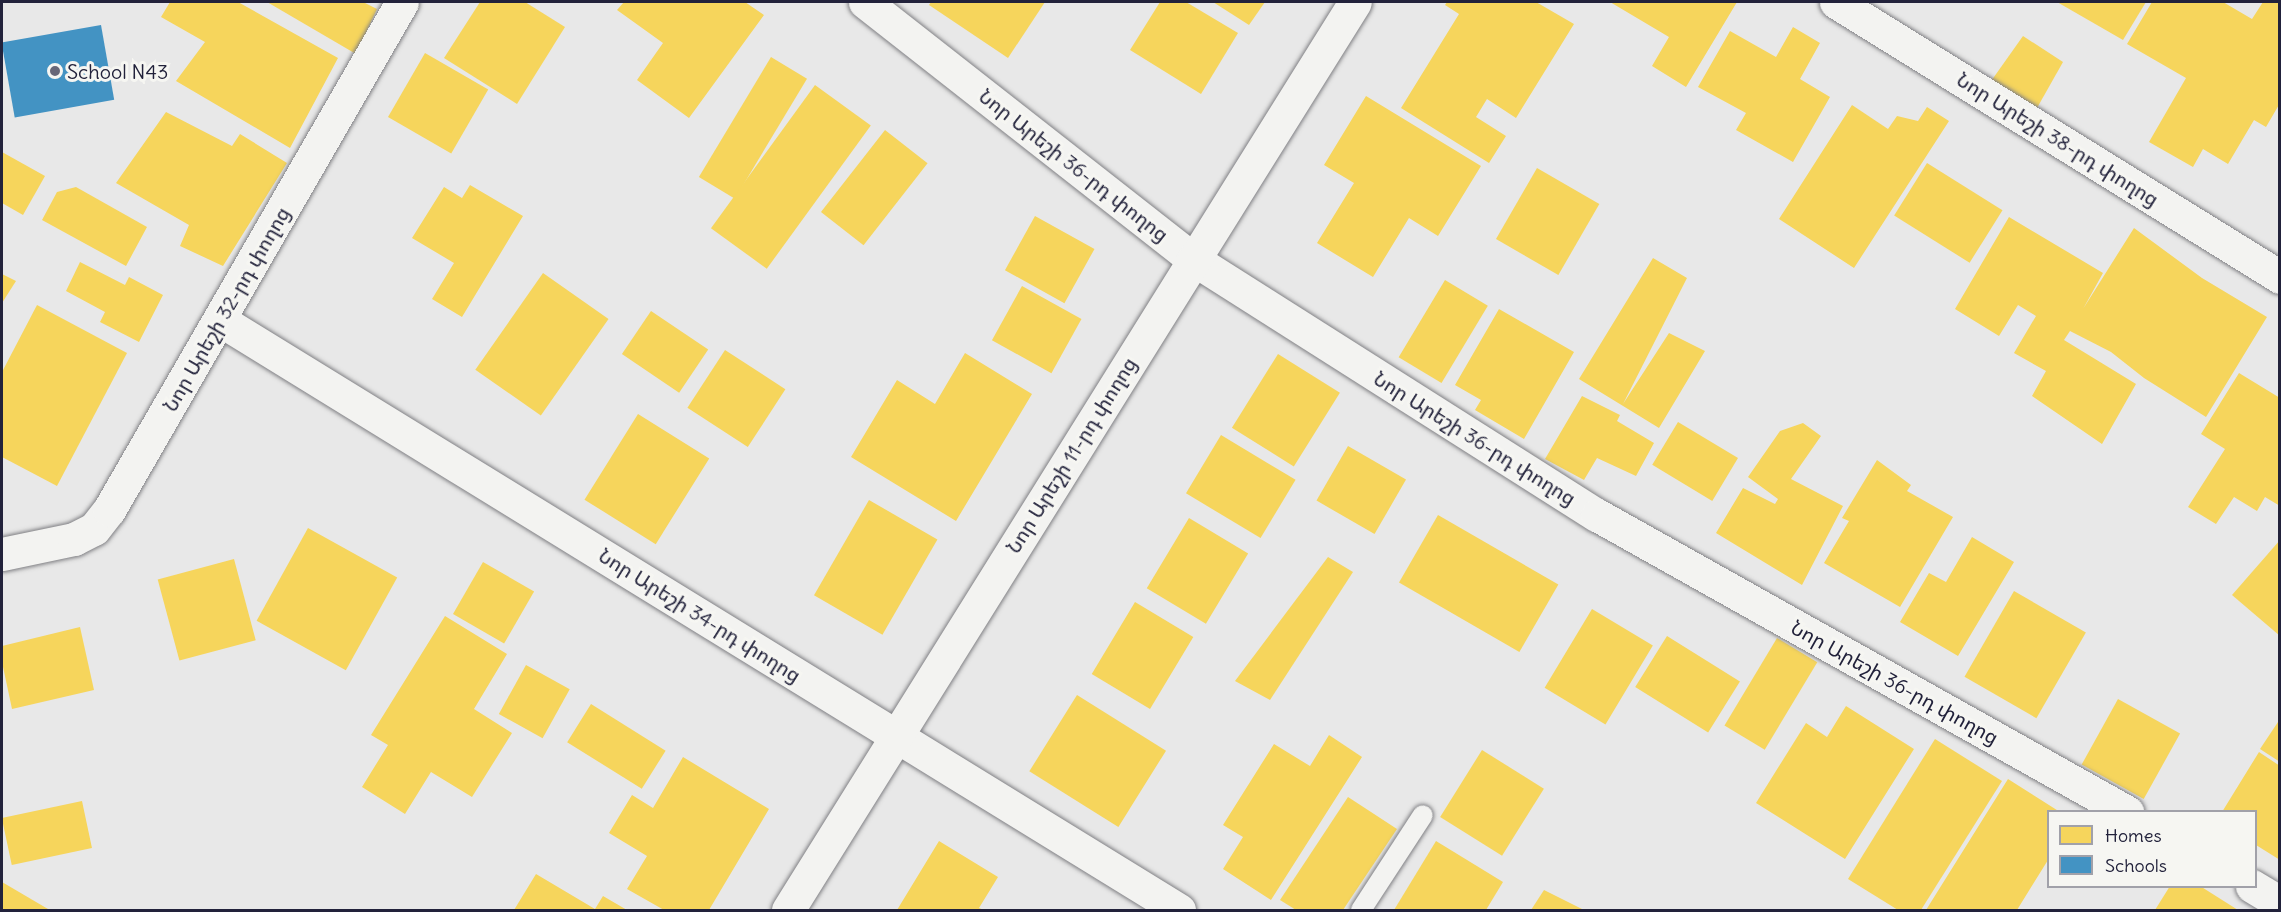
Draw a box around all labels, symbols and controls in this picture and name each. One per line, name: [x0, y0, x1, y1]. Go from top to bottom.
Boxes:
place label: School N43: [67, 59, 168, 83]
marker: School N43: [48, 64, 62, 78]
street label: Նոր Արեշի 38-րդ փողոց: [1953, 67, 2163, 211]
street label: Նոր Արեշի 36-րդ փողոց: [975, 84, 1173, 246]
street label: Նոր Արեշի 32-րդ փողոց: [158, 202, 294, 416]
street label: Նոր Արեշի 11-րդ փողոց: [1001, 353, 1141, 557]
street label: Նոր Արեշի 36-րդ փողոց: [1370, 366, 1580, 510]
street label: Նոր Արեշի 34-րդ փողոց: [595, 543, 805, 687]
street label: Նոր Արեշի 36-րդ փողոց: [1787, 615, 2003, 749]
legend: [2047, 810, 2257, 888]
text: Homes: [2105, 824, 2162, 847]
text: Schools: [2105, 854, 2167, 877]

